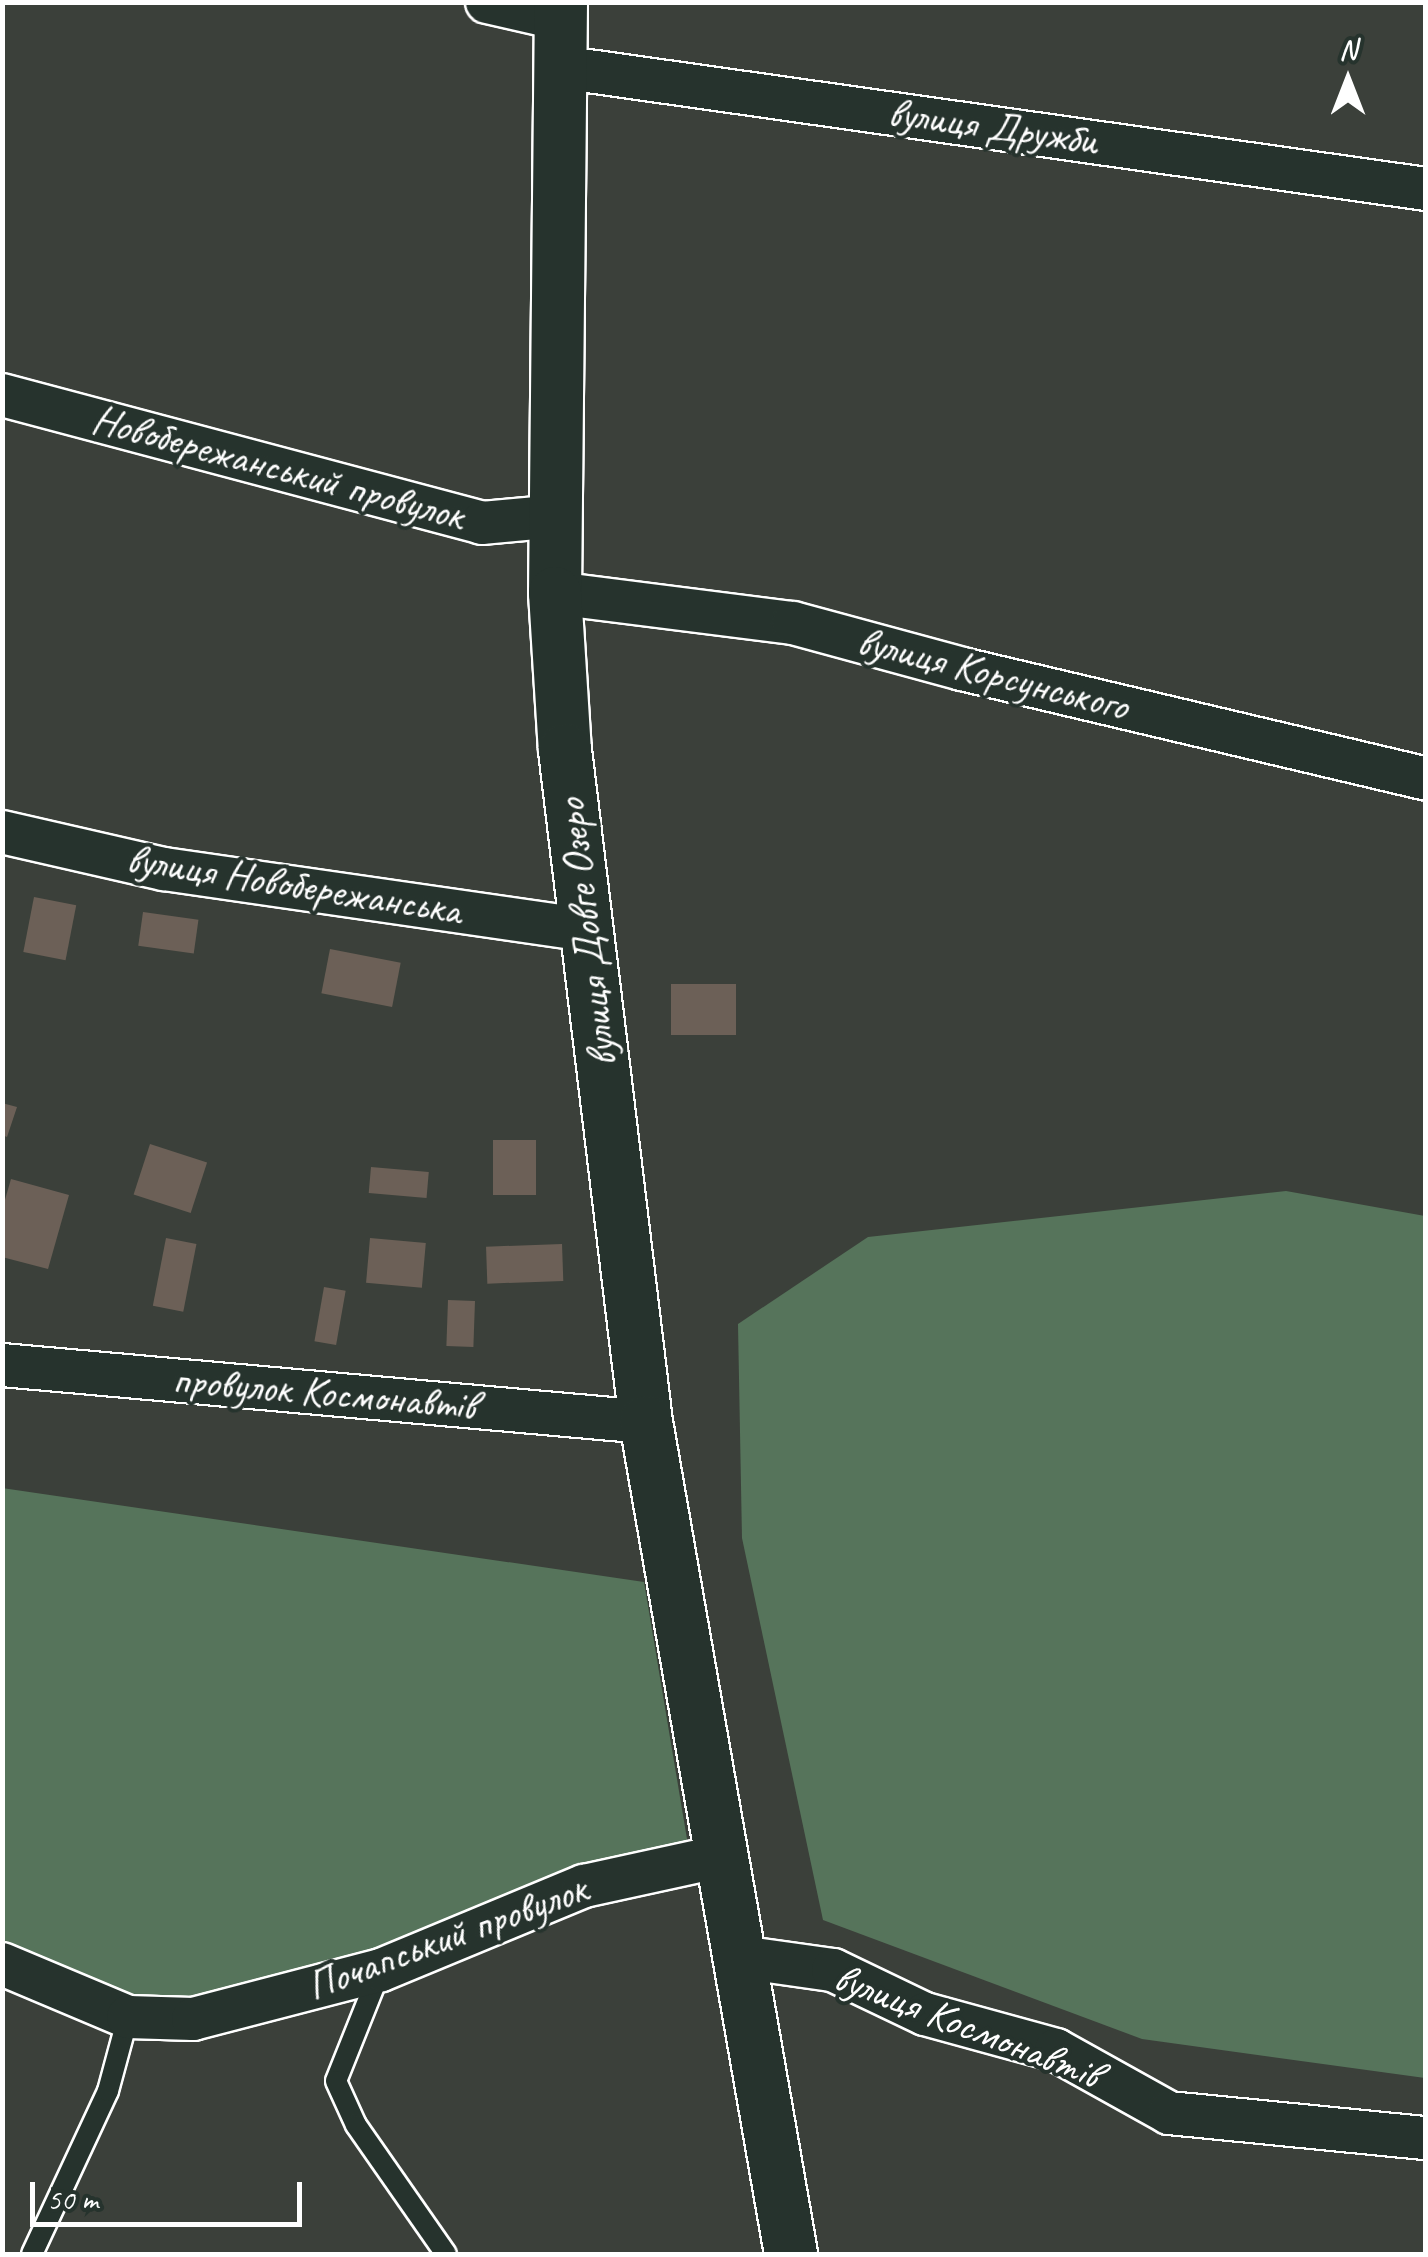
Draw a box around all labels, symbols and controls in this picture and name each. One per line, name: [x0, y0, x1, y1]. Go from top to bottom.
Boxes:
north arrow: [1298, 30, 1398, 130]
text: N: [1339, 32, 1357, 67]
street label: вулиця Дружби: [885, 87, 1101, 167]
street label: Новобережанський провулок: [87, 394, 469, 542]
street label: вулиця Корсунського: [852, 616, 1134, 732]
street label: вулиця Довге Озеро: [546, 796, 628, 1070]
street label: вулиця Новобережанська: [123, 834, 465, 936]
street label: провулок Космонавтів: [167, 1354, 481, 1432]
street label: Почапський провулок: [300, 1864, 594, 2012]
street label: вулиця Космонавтів: [827, 1952, 1107, 2100]
scale bar: [35, 2162, 308, 2224]
text: 50 m: [47, 2180, 98, 2218]

